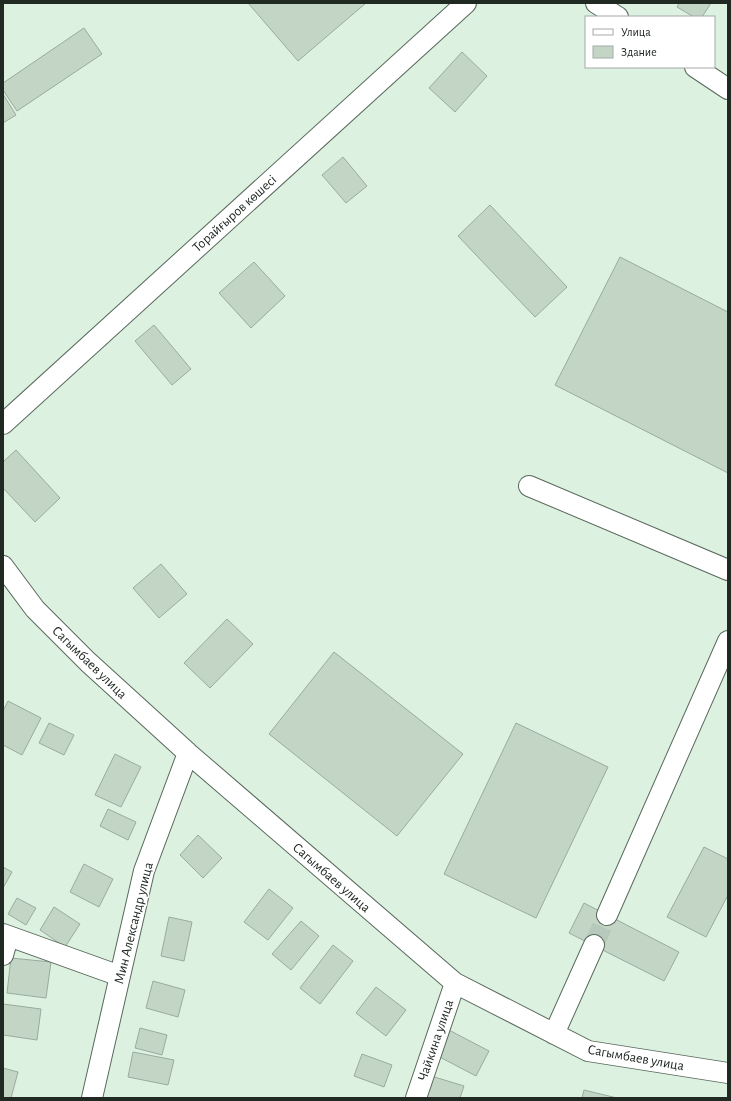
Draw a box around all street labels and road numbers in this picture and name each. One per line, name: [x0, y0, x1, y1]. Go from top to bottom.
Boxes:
street label: Торайғыров көшесі: [190, 173, 279, 255]
street label: Сагымбаев улица: [49, 624, 130, 702]
street label: Сагымбаев улица: [290, 840, 373, 916]
street label: Мин Александр улица: [112, 860, 156, 986]
street label: Чайкина улица: [416, 997, 457, 1083]
street label: Сагымбаев улица: [586, 1043, 686, 1073]

